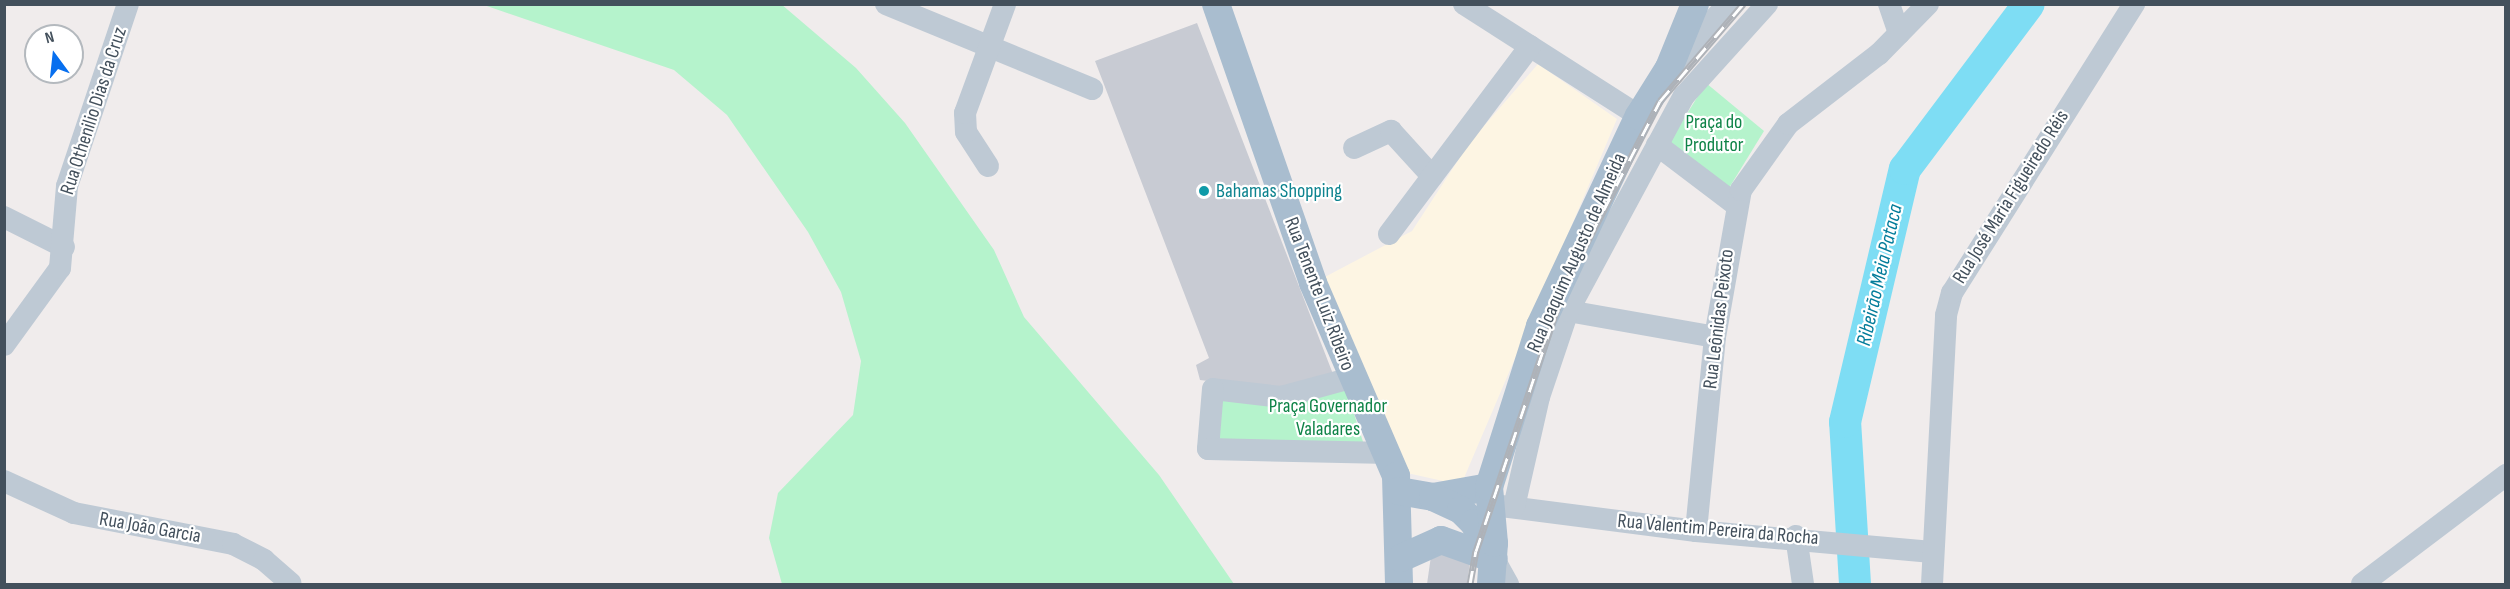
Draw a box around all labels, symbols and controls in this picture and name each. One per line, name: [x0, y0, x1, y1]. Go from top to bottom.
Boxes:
north arrow: [24, 24, 84, 84]
street label: Rua Othenilio Dias da Cruz: [56, 24, 132, 198]
text: N: [43, 28, 56, 48]
street label: Rua José Maria Figueiredo Réis: [1948, 106, 2074, 288]
park label: Praça do Produtor: [1685, 111, 1743, 158]
street label: Rua Joaquim Augusto de Almeida: [1522, 150, 1632, 356]
place label: Bahamas Shopping: [1216, 179, 1342, 203]
marker: Bahamas Shopping: [1197, 184, 1211, 198]
water label: Ribeirão Meia Pataca: [1851, 202, 1909, 348]
street label: Rua Tenente Luiz Ribeiro: [1279, 214, 1359, 374]
street label: Rua Leônidas Peixoto: [1699, 248, 1739, 390]
park label: Praça Governador Valadares: [1269, 395, 1387, 442]
street label: Rua João Garcia: [97, 507, 203, 549]
street label: Rua Valentim Pereira da Rocha: [1617, 509, 1819, 551]

